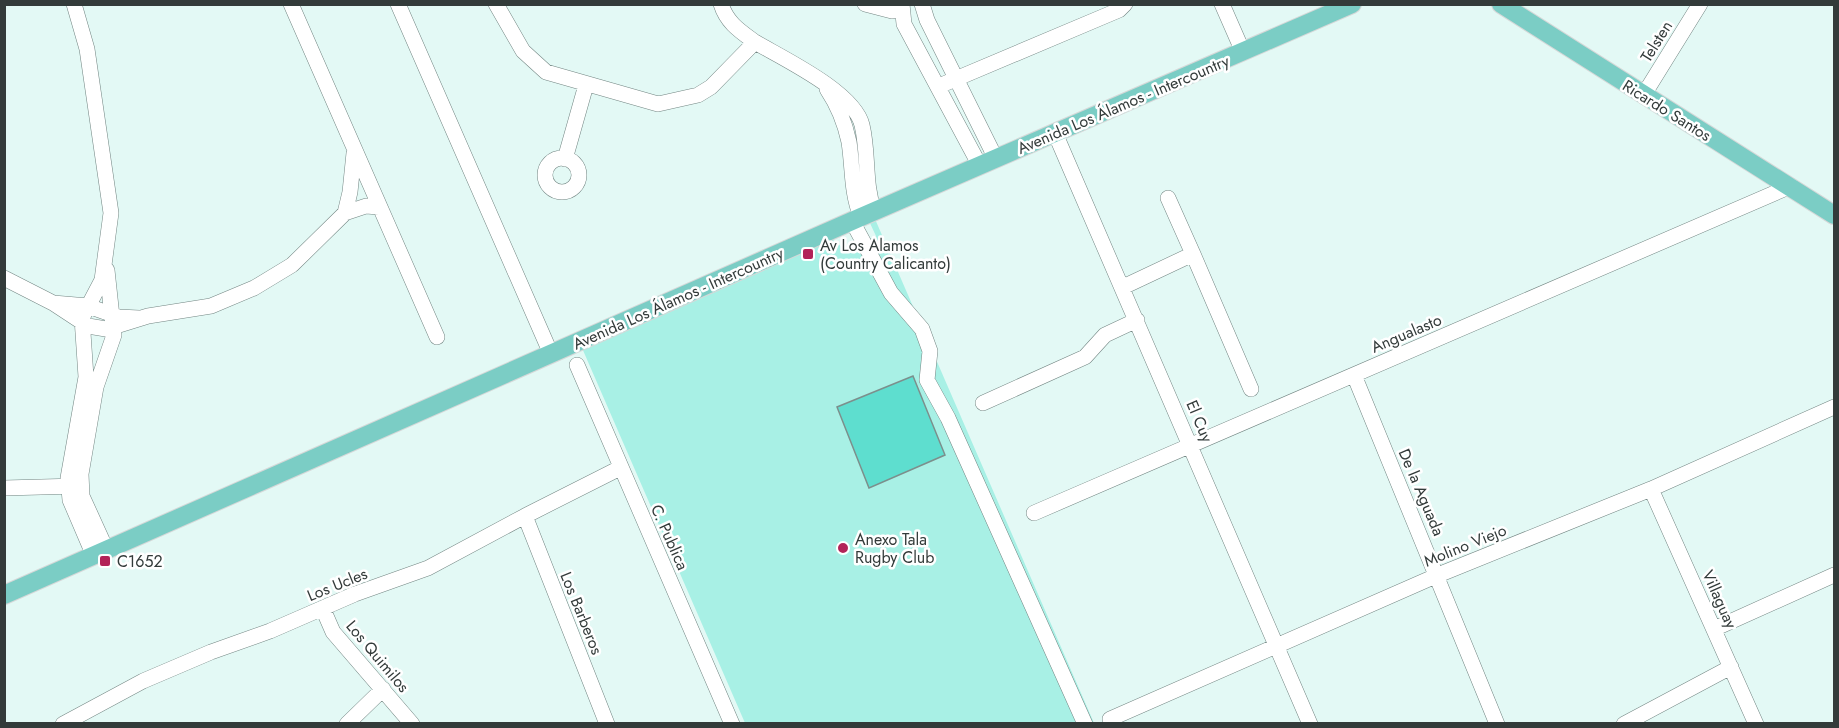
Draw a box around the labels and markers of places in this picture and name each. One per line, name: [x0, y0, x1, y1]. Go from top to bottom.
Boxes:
place label: Av Los Alamos (Country Calicanto): [820, 234, 951, 275]
marker: Av Los Alamos (Country Calicanto): [801, 247, 815, 261]
place label: Anexo Tala Rugby Club: [855, 528, 934, 569]
marker: Anexo Tala Rugby Club: [836, 541, 850, 555]
place label: C1652: [117, 550, 163, 573]
marker: C1652: [98, 554, 112, 568]

